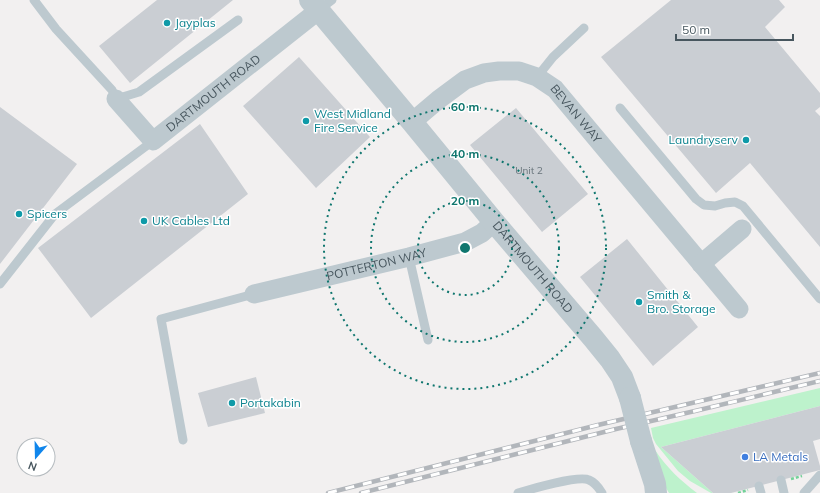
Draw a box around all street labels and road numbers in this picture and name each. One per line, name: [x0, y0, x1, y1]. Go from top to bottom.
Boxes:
street label: DARTMOUTH ROAD: [163, 51, 263, 135]
street label: BEVAN WAY: [547, 81, 605, 146]
street label: DARTMOUTH ROAD: [490, 218, 577, 316]
street label: POTTERTON WAY: [325, 244, 429, 283]

